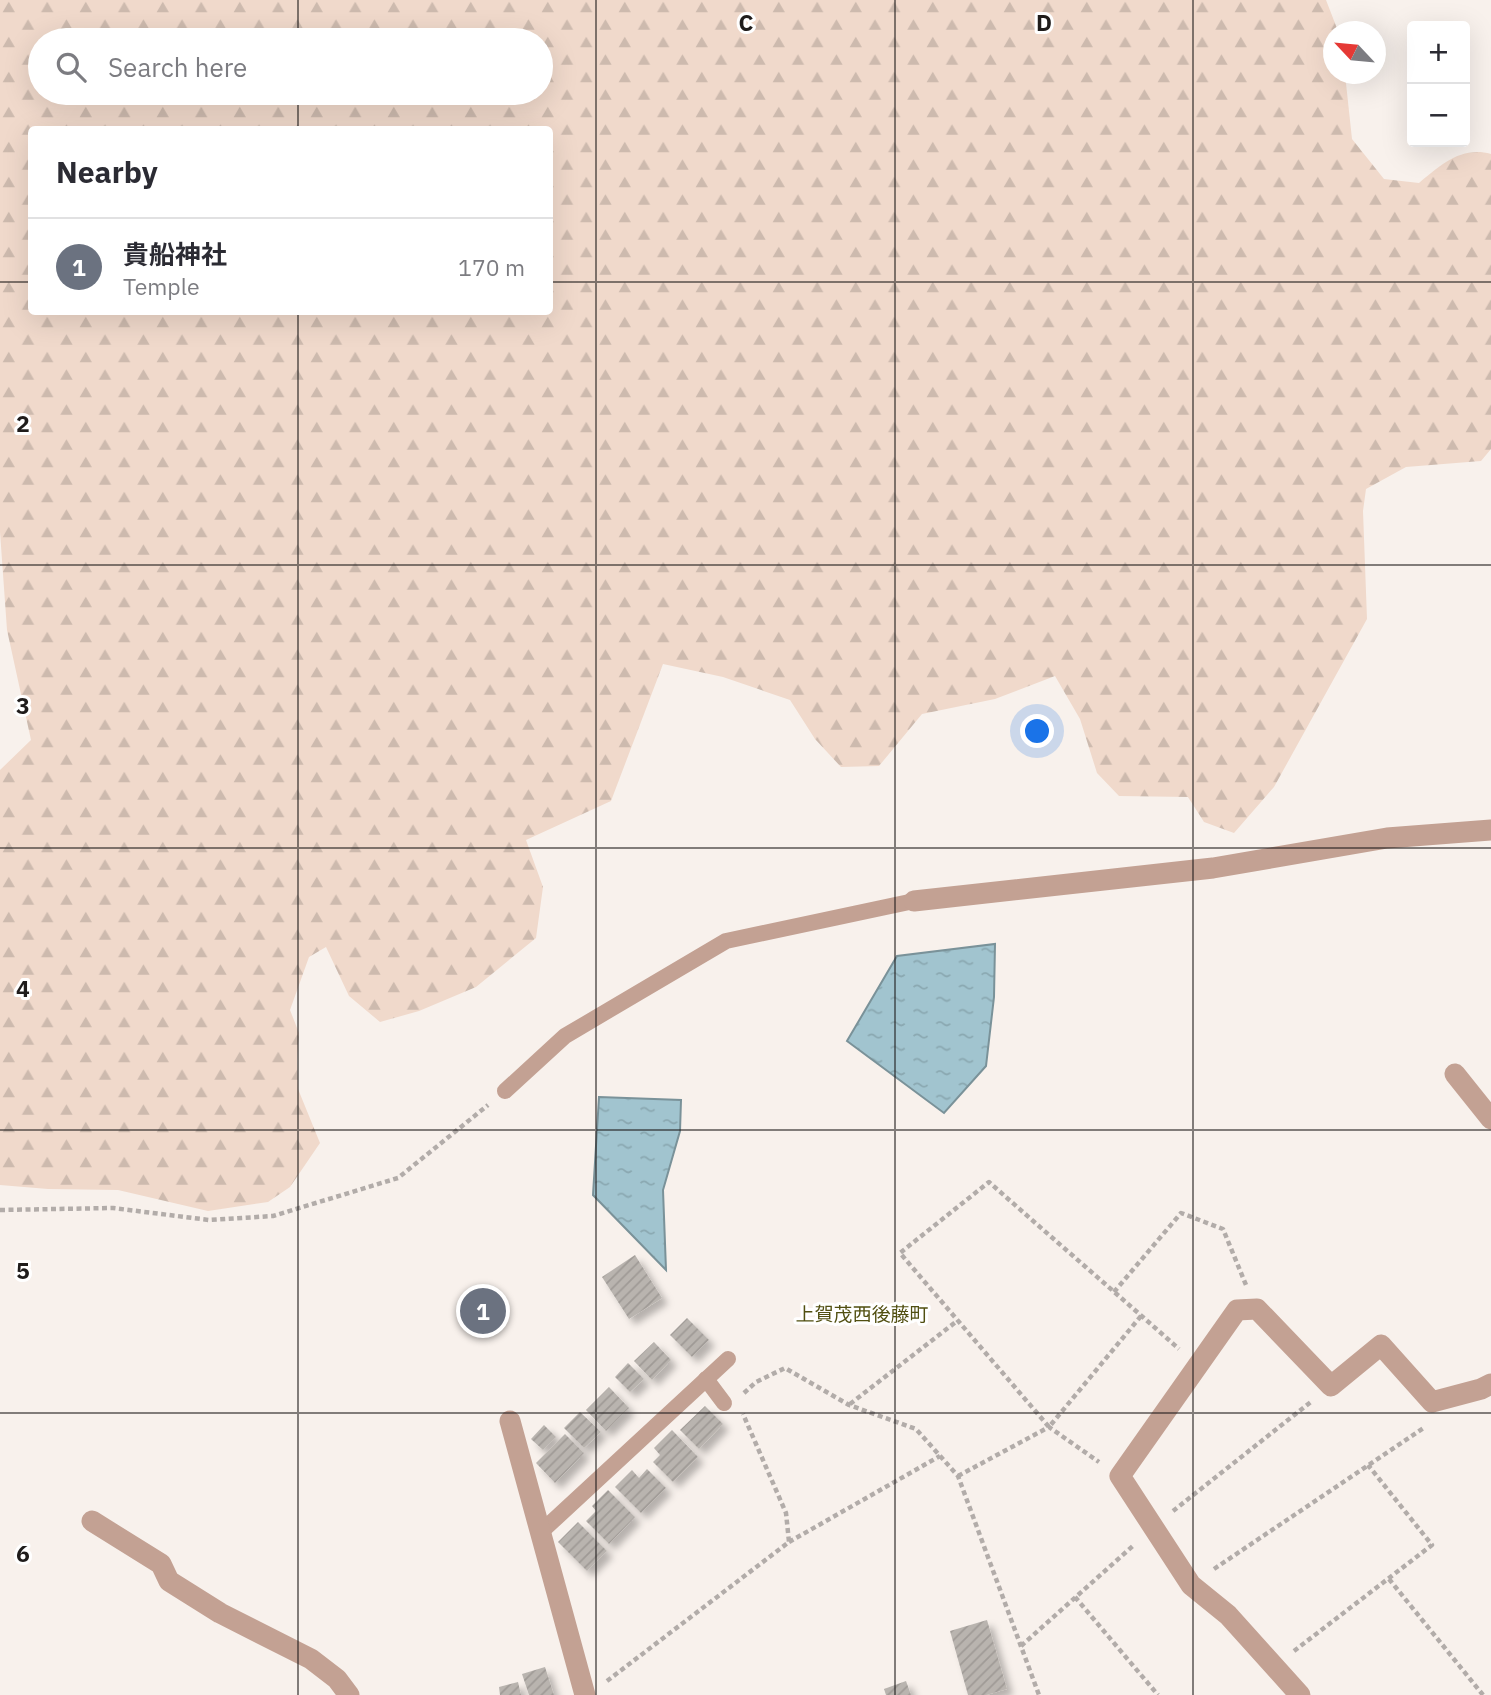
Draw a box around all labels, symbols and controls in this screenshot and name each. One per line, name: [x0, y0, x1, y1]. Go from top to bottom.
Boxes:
text: C: [739, 7, 754, 37]
text: D: [1036, 7, 1052, 37]
north arrow: [1323, 21, 1386, 84]
map controls: [1407, 21, 1470, 147]
button: +: [1407, 21, 1470, 84]
search box: [28, 28, 553, 105]
icon: search: [52, 48, 90, 86]
text: Search here: [108, 50, 247, 84]
button: −: [1407, 84, 1470, 147]
text: Nearby: [56, 152, 158, 191]
text: 貴船神社: [123, 237, 227, 271]
text: 1: [72, 252, 86, 282]
text: 170 m: [458, 252, 525, 282]
text: Temple: [123, 271, 200, 301]
text: 2: [16, 408, 30, 438]
text: 3: [16, 690, 30, 720]
your location: [1020, 714, 1054, 748]
text: 4: [16, 973, 30, 1003]
text: 5: [16, 1255, 30, 1285]
pin: 1: [460, 1285, 506, 1337]
district label: 上賀茂西後藤町: [795, 1302, 929, 1326]
text: 6: [16, 1538, 30, 1568]

